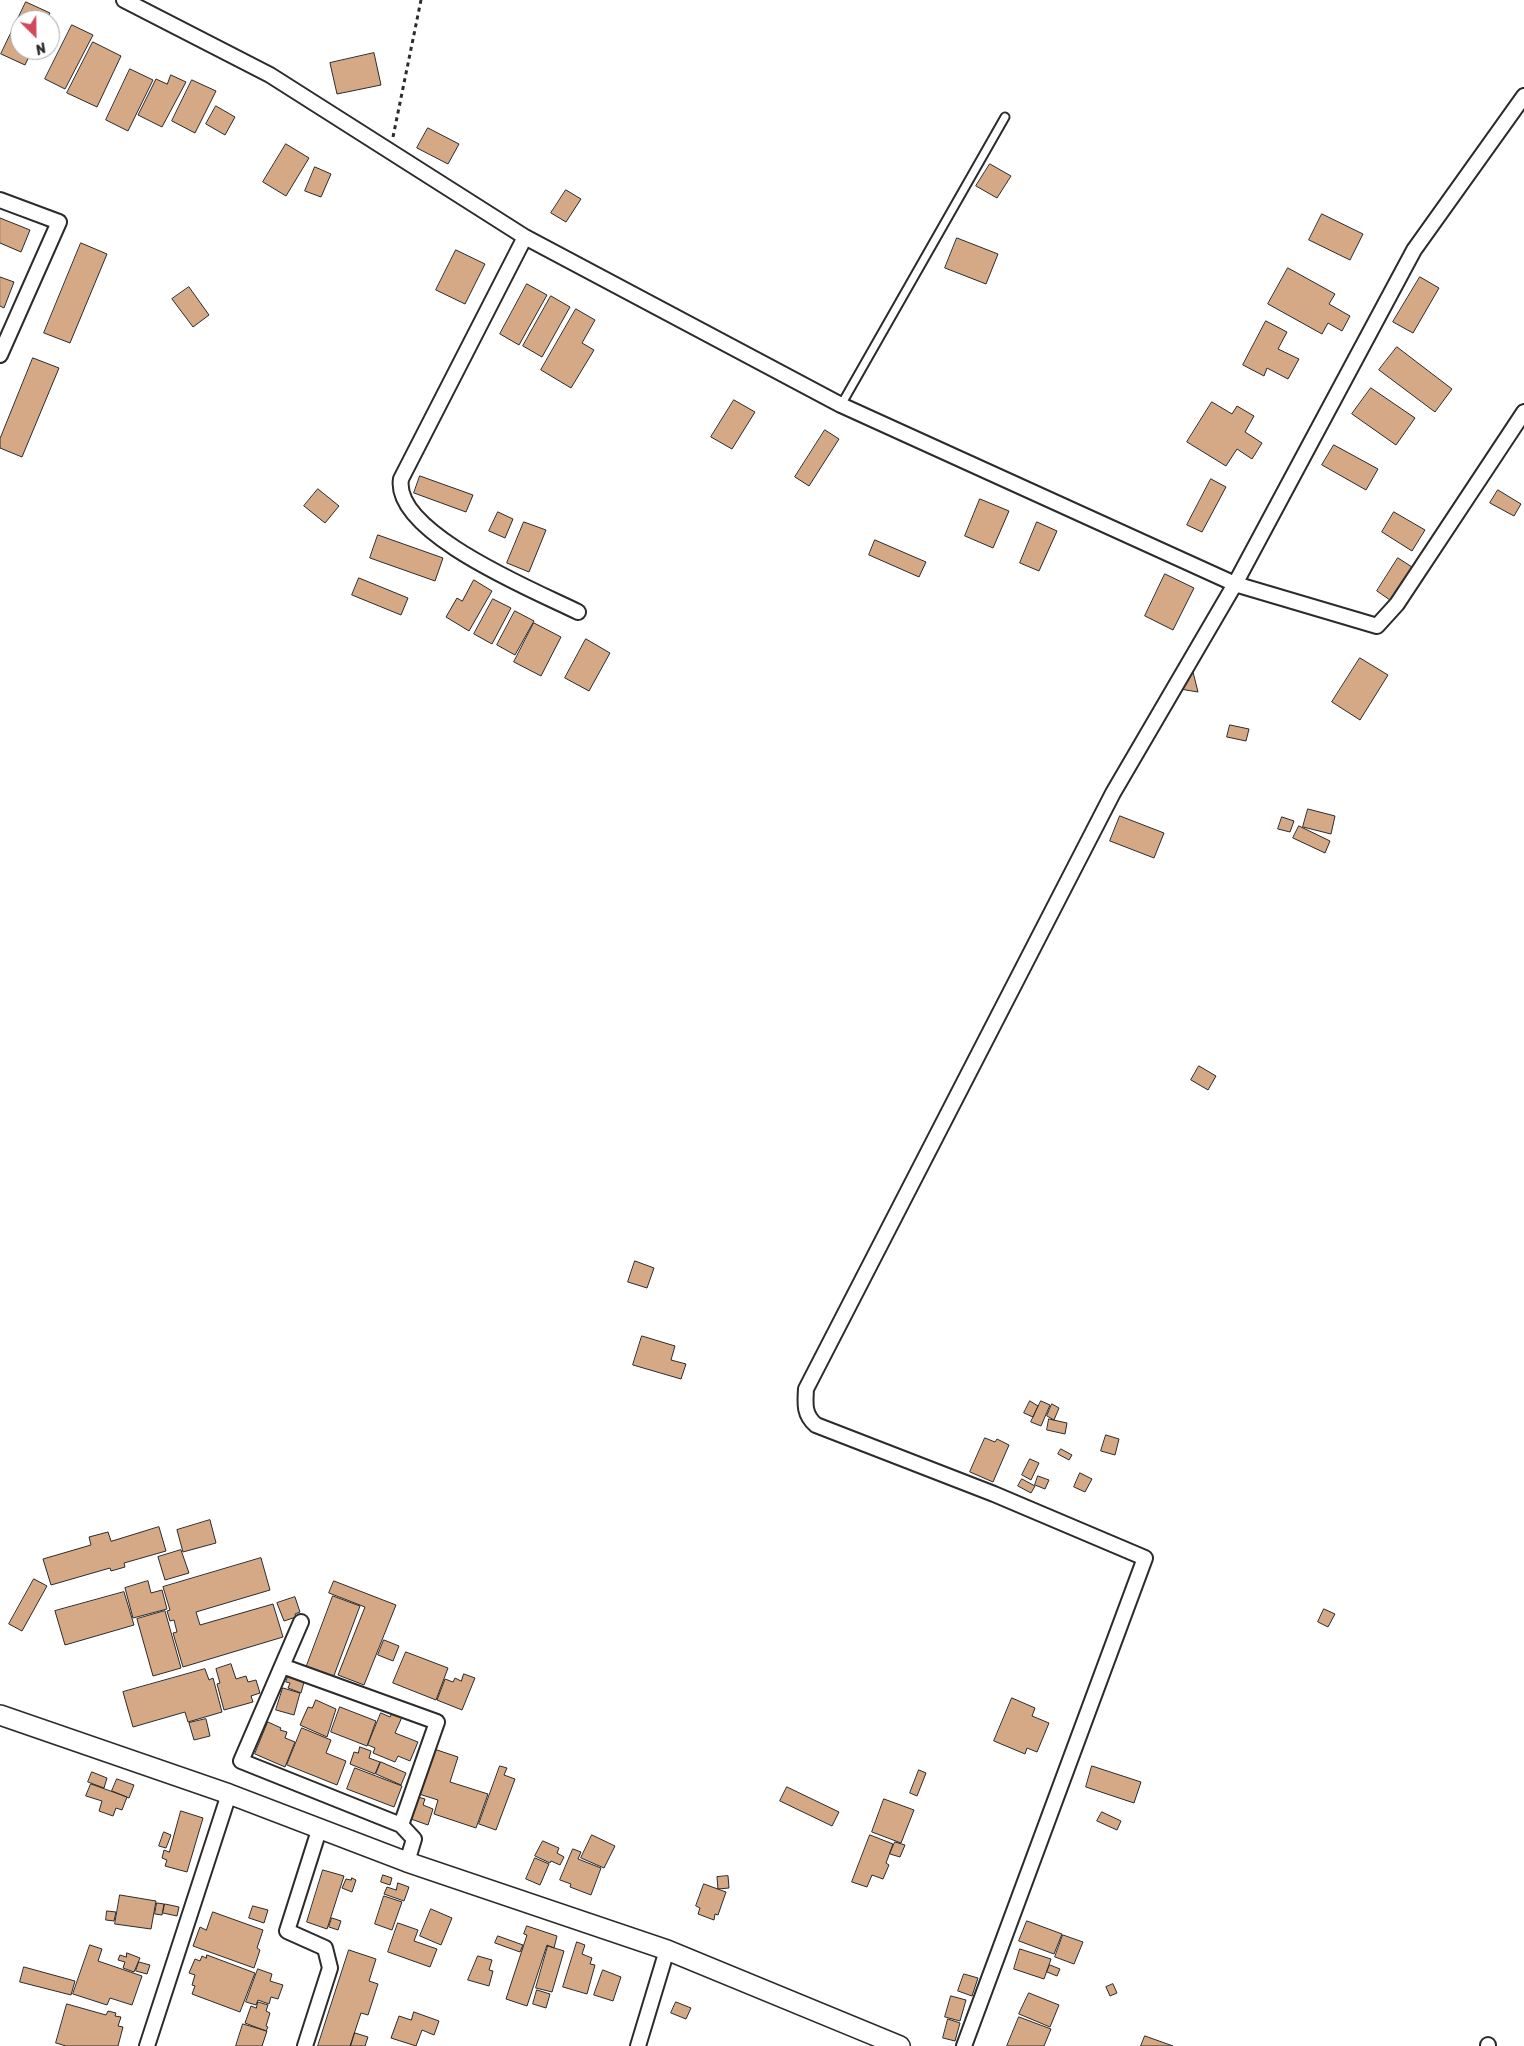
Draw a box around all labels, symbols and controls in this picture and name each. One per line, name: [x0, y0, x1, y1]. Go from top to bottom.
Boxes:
north arrow: [10, 10, 60, 60]
text: N: [31, 35, 50, 62]

